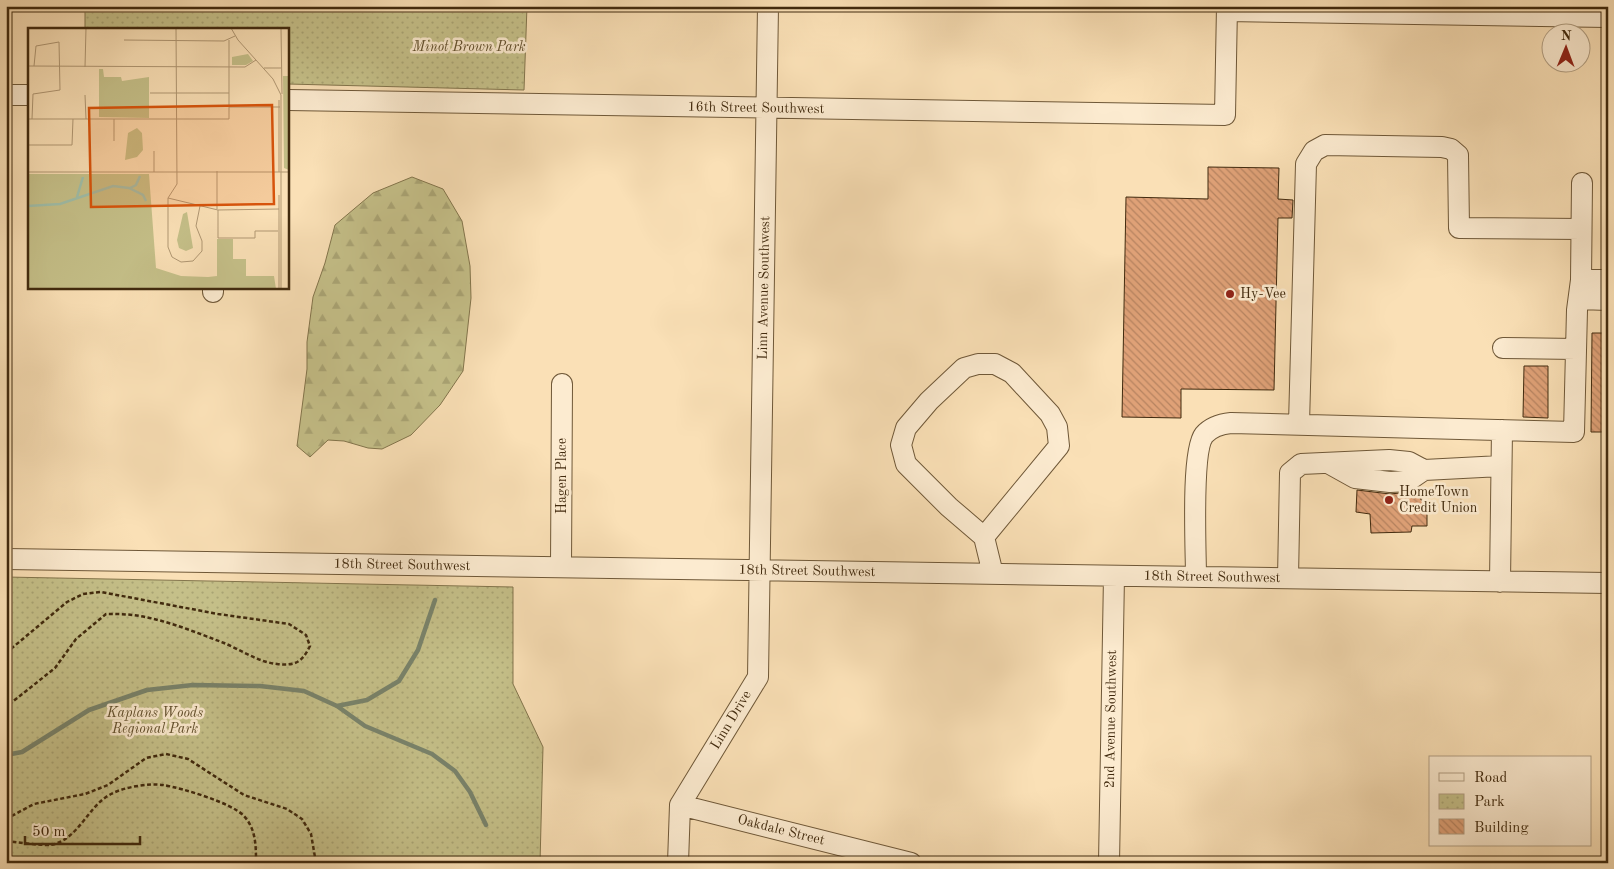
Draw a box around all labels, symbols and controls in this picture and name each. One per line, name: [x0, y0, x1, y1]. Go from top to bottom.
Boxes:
north arrow: [1542, 22, 1592, 72]
inset map: [28, 28, 289, 289]
text: N: [1561, 29, 1572, 43]
park label: Minot Brown Park: [411, 40, 526, 54]
street label: 16th Street Southwest: [687, 100, 825, 116]
street label: Linn Avenue Southwest: [756, 216, 772, 360]
place label: Hy-Vee: [1240, 287, 1286, 301]
marker: Hy-Vee: [1224, 288, 1236, 300]
street label: Hagen Place: [555, 438, 569, 514]
place label: HomeTown Credit Union: [1399, 485, 1478, 515]
marker: HomeTown Credit Union: [1383, 494, 1395, 506]
street label: 18th Street Southwest: [333, 557, 471, 573]
street label: 18th Street Southwest: [738, 563, 876, 579]
street label: 18th Street Southwest: [1143, 569, 1281, 585]
street label: 2nd Avenue Southwest: [1103, 650, 1119, 788]
street label: Linn Drive: [708, 688, 754, 752]
park label: Kaplans Woods Regional Park: [106, 706, 203, 737]
legend: [1429, 756, 1592, 846]
text: Road: [1474, 771, 1508, 786]
text: Park: [1474, 795, 1505, 810]
street label: Oakdale Street: [736, 812, 826, 848]
scale bar: [25, 814, 140, 846]
text: Building: [1474, 821, 1529, 836]
text: 50 m: [32, 825, 66, 840]

